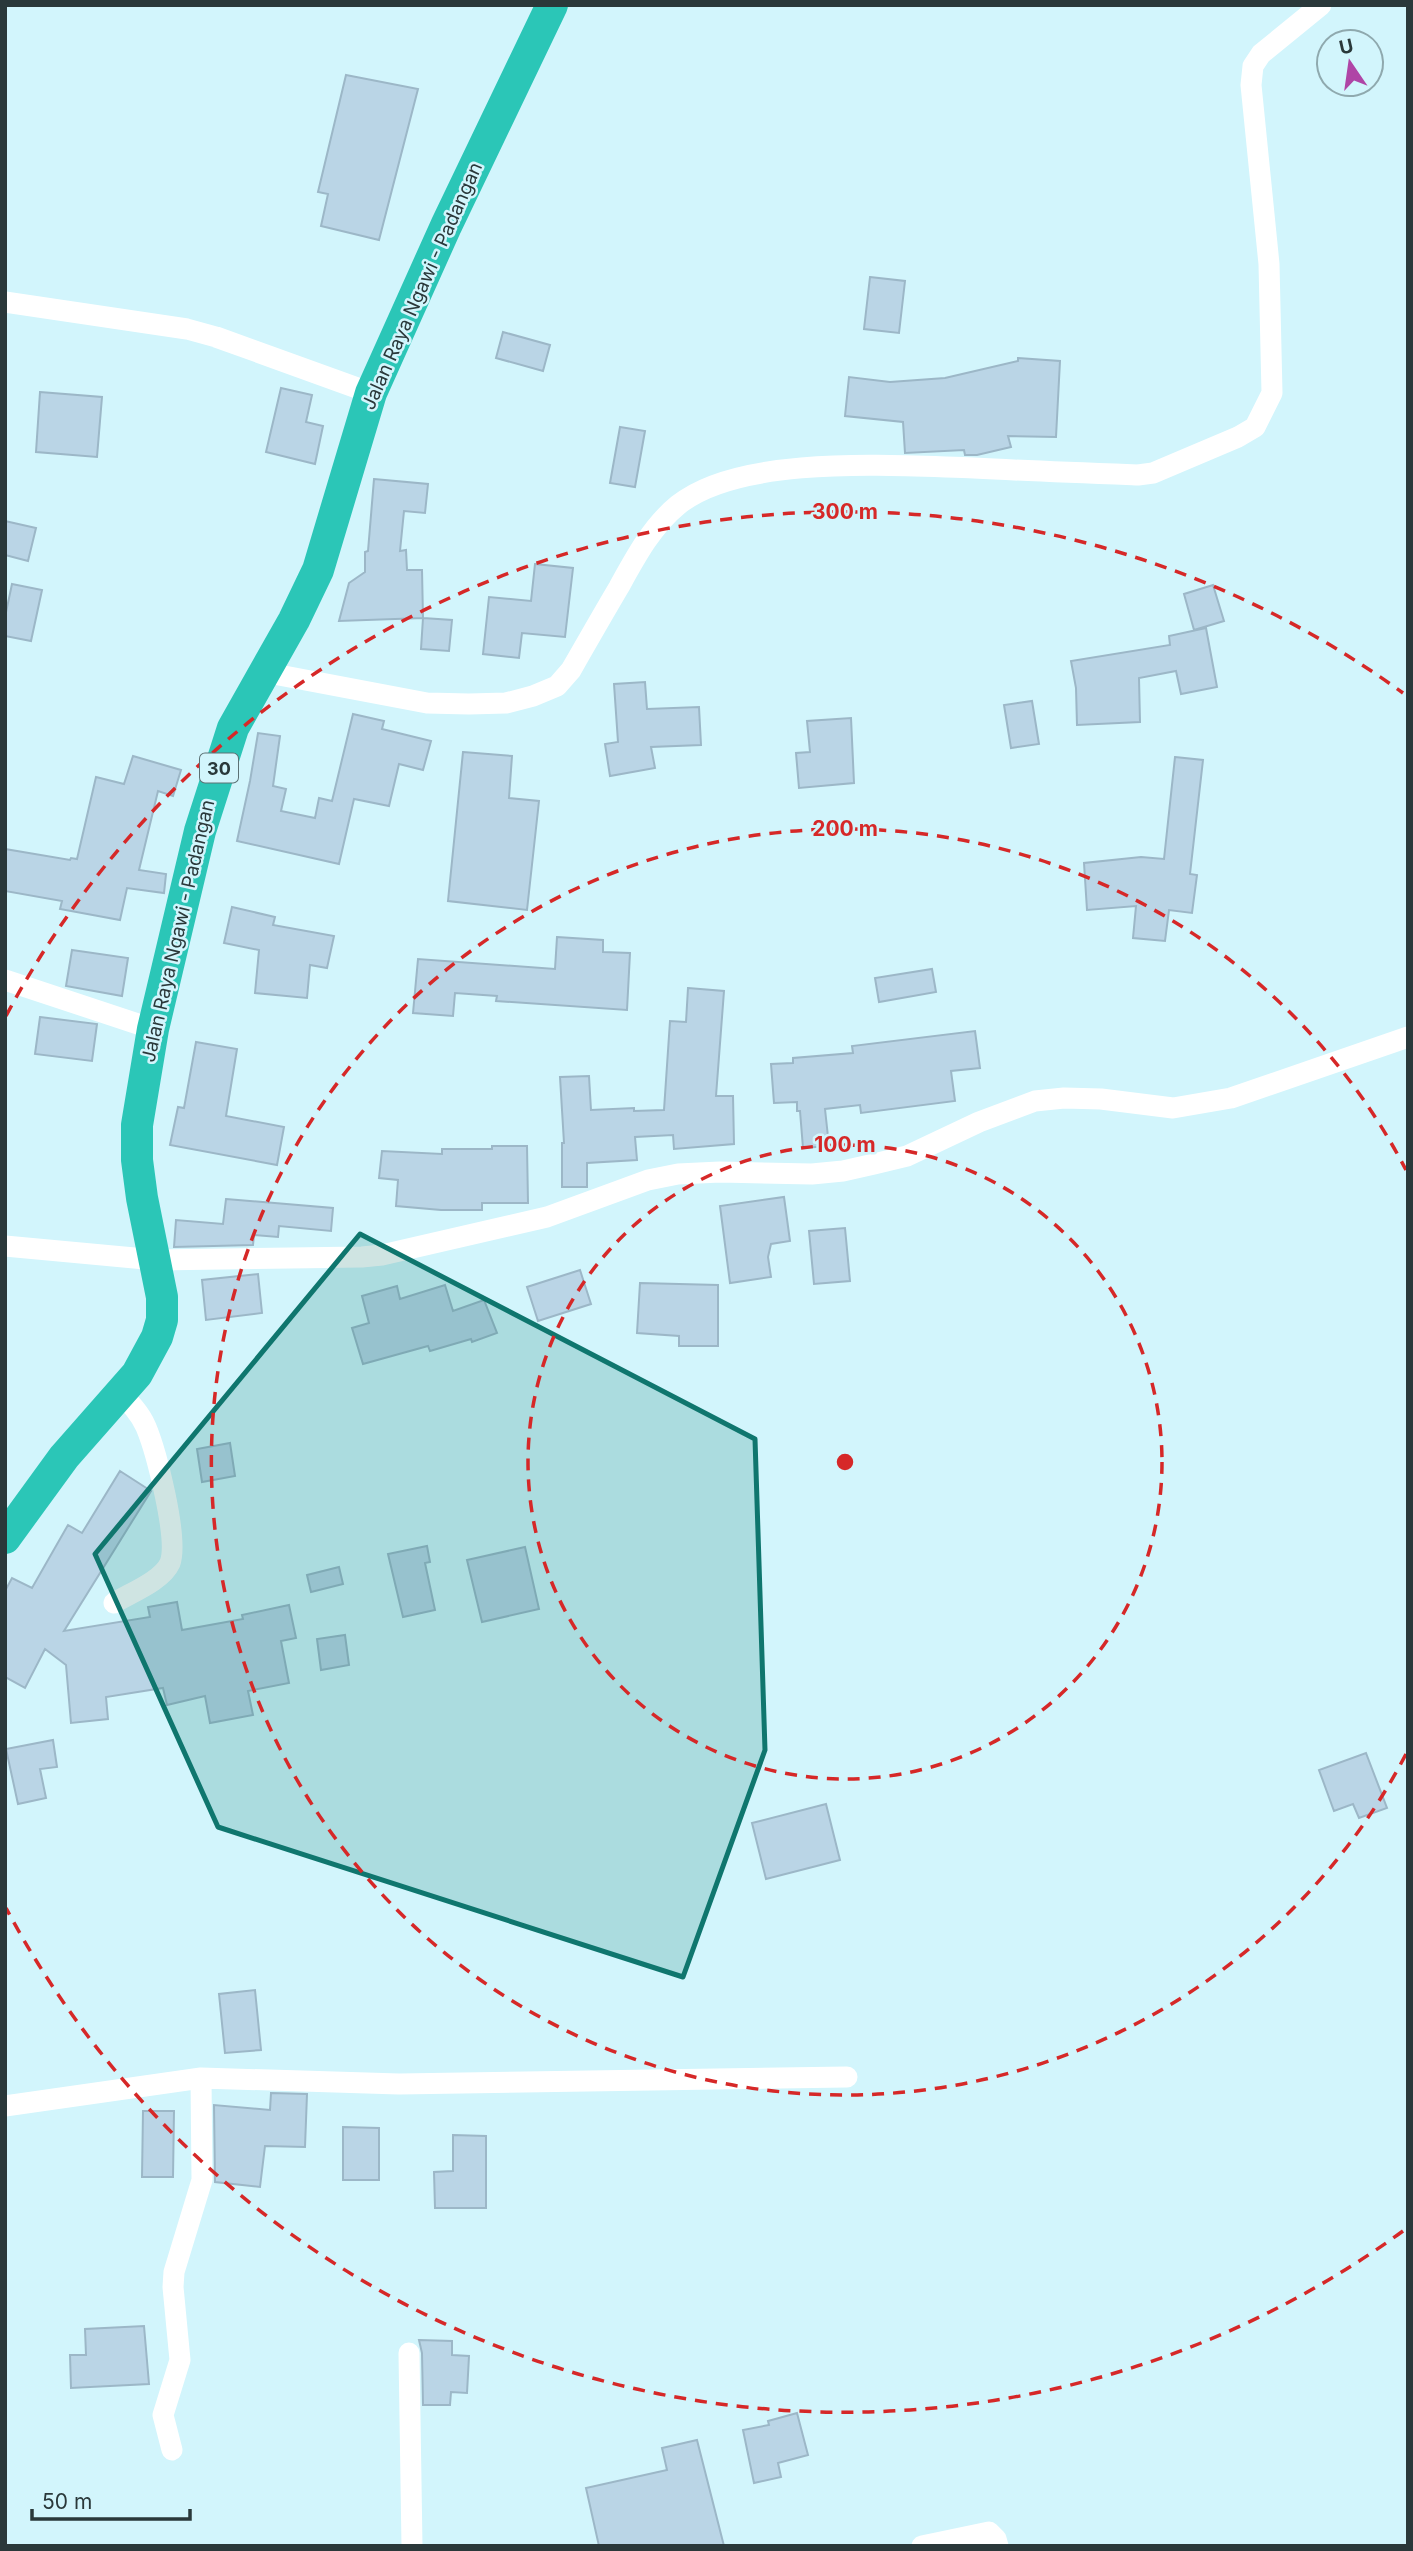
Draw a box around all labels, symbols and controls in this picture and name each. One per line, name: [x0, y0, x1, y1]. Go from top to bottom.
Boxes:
north arrow: [1315, 28, 1385, 98]
text: U: [1337, 34, 1356, 60]
street label: Jalan Raya Ngawi - Padangan: [357, 159, 487, 413]
text: 300 m: [812, 499, 878, 524]
road number: 30: [200, 754, 238, 782]
street label: Jalan Raya Ngawi - Padangan: [137, 798, 219, 1064]
text: 200 m: [812, 816, 878, 841]
text: 100 m: [814, 1132, 876, 1157]
centre of rings: [833, 1450, 857, 1474]
scale bar: [32, 2478, 189, 2522]
text: 50 m: [42, 2489, 92, 2514]

